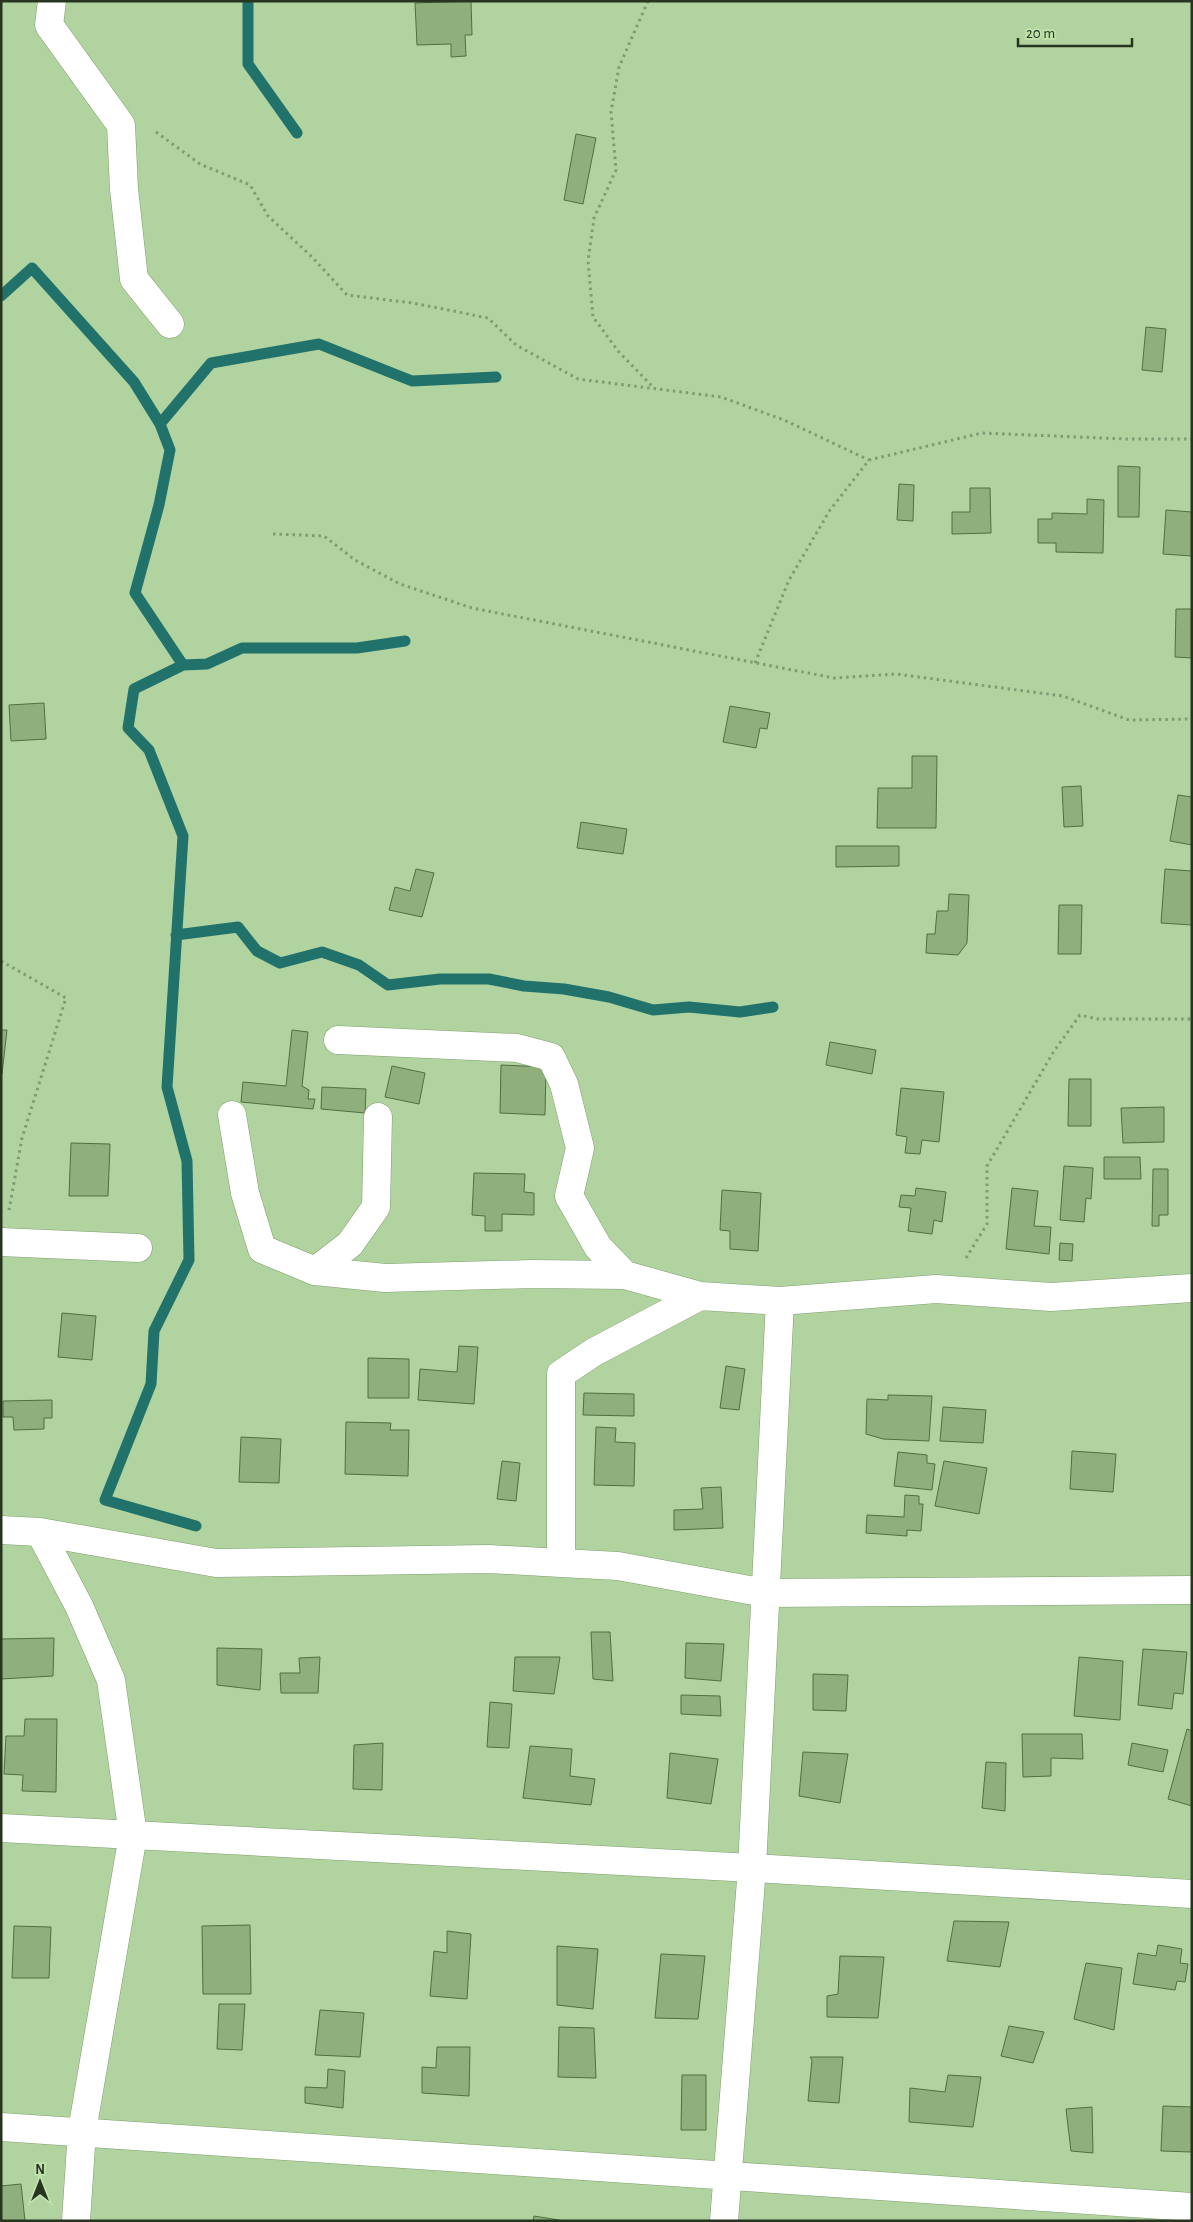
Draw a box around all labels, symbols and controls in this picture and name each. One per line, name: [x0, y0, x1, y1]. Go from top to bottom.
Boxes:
scale bar: [1018, 15, 1132, 47]
text: 20 m: [1026, 26, 1055, 41]
north arrow: [15, 2157, 65, 2207]
text: N: [35, 2163, 45, 2177]

